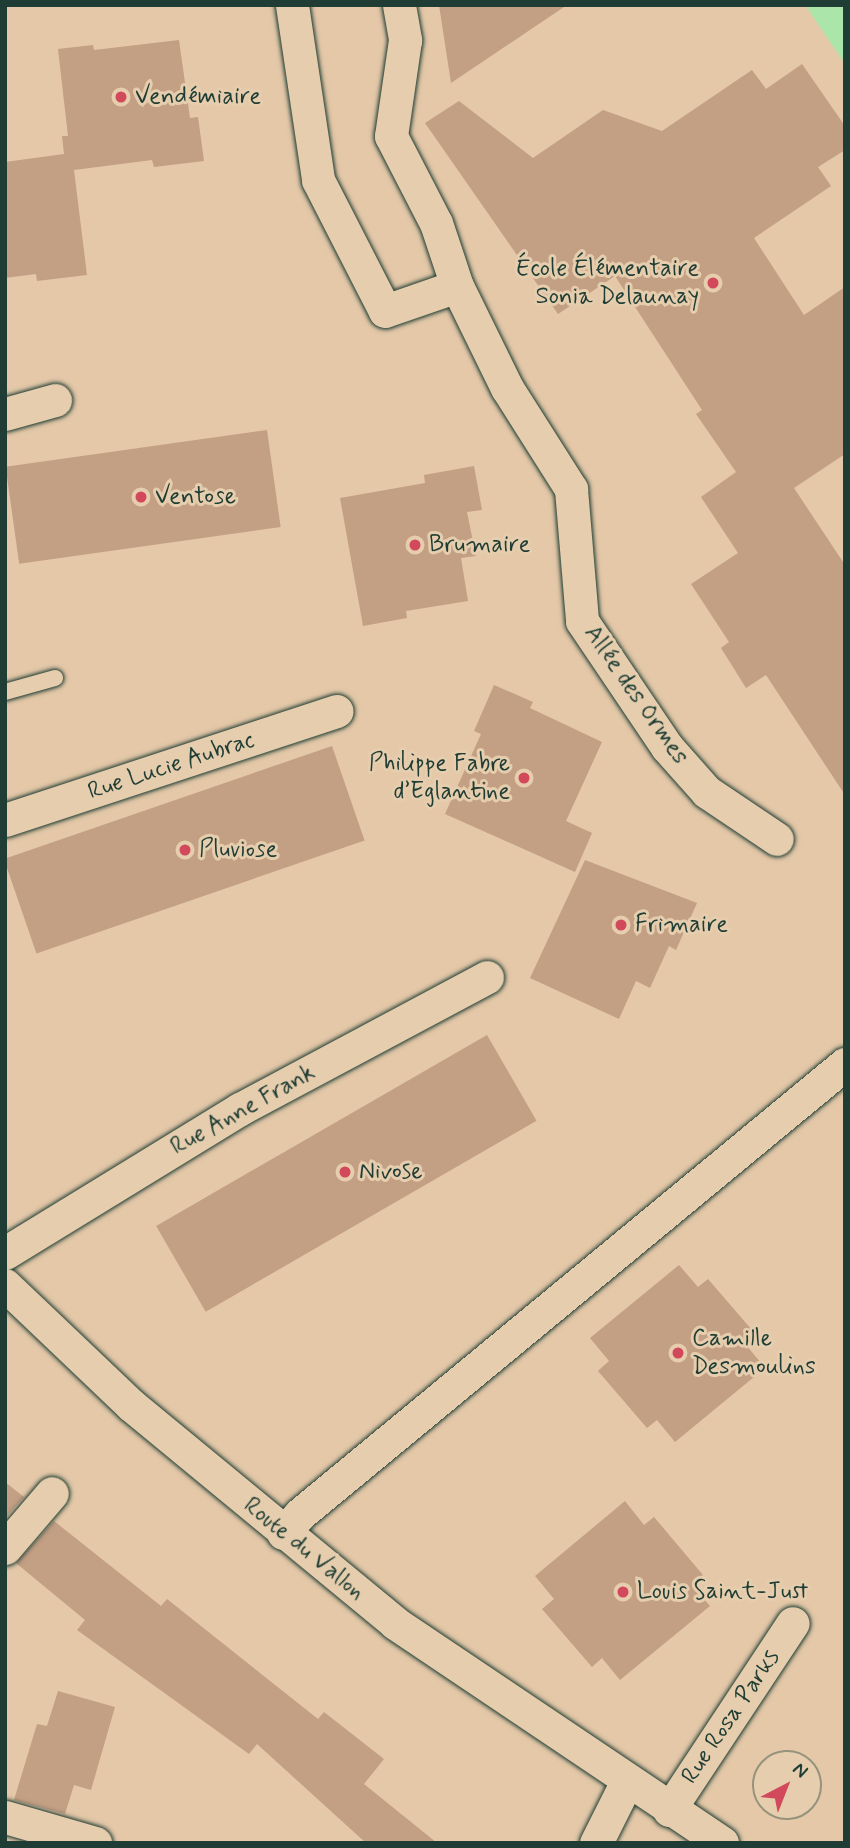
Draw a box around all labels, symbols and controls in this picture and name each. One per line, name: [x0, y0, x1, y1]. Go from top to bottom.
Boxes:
place label: Vendémiaire: [135, 83, 261, 111]
marker: Vendémiaire: [113, 89, 129, 105]
place label: École Élémentaire Sonia Delaunay: [516, 255, 699, 311]
marker: École Élémentaire Sonia Delaunay: [705, 275, 721, 291]
place label: Ventose: [155, 483, 236, 511]
marker: Ventose: [133, 489, 149, 505]
place label: Brumaire: [429, 531, 530, 559]
marker: Brumaire: [407, 537, 423, 553]
street label: Allée des Ormes: [577, 619, 695, 771]
street label: Rue Lucie Aubrac: [85, 726, 257, 806]
place label: Philippe Fabre d’Eglantine: [365, 750, 510, 806]
marker: Philippe Fabre d’Eglantine: [516, 770, 532, 786]
place label: Pluviose: [199, 836, 277, 864]
marker: Pluviose: [177, 842, 193, 858]
place label: Frimaire: [635, 911, 728, 939]
marker: Frimaire: [613, 917, 629, 933]
street label: Rue Anne Frank: [163, 1057, 323, 1163]
place label: Nivose: [359, 1158, 423, 1186]
marker: Nivose: [337, 1164, 353, 1180]
place label: Camille Desmoulins: [692, 1325, 816, 1381]
marker: Camille Desmoulins: [670, 1345, 686, 1361]
street label: Route du Vallon: [238, 1492, 370, 1606]
place label: Louis Saint-Just: [637, 1578, 802, 1606]
marker: Louis Saint-Just: [615, 1584, 631, 1600]
street label: Rue Rosa Parks: [676, 1645, 786, 1789]
north arrow: [752, 1750, 822, 1820]
text: N: [787, 1757, 813, 1784]

